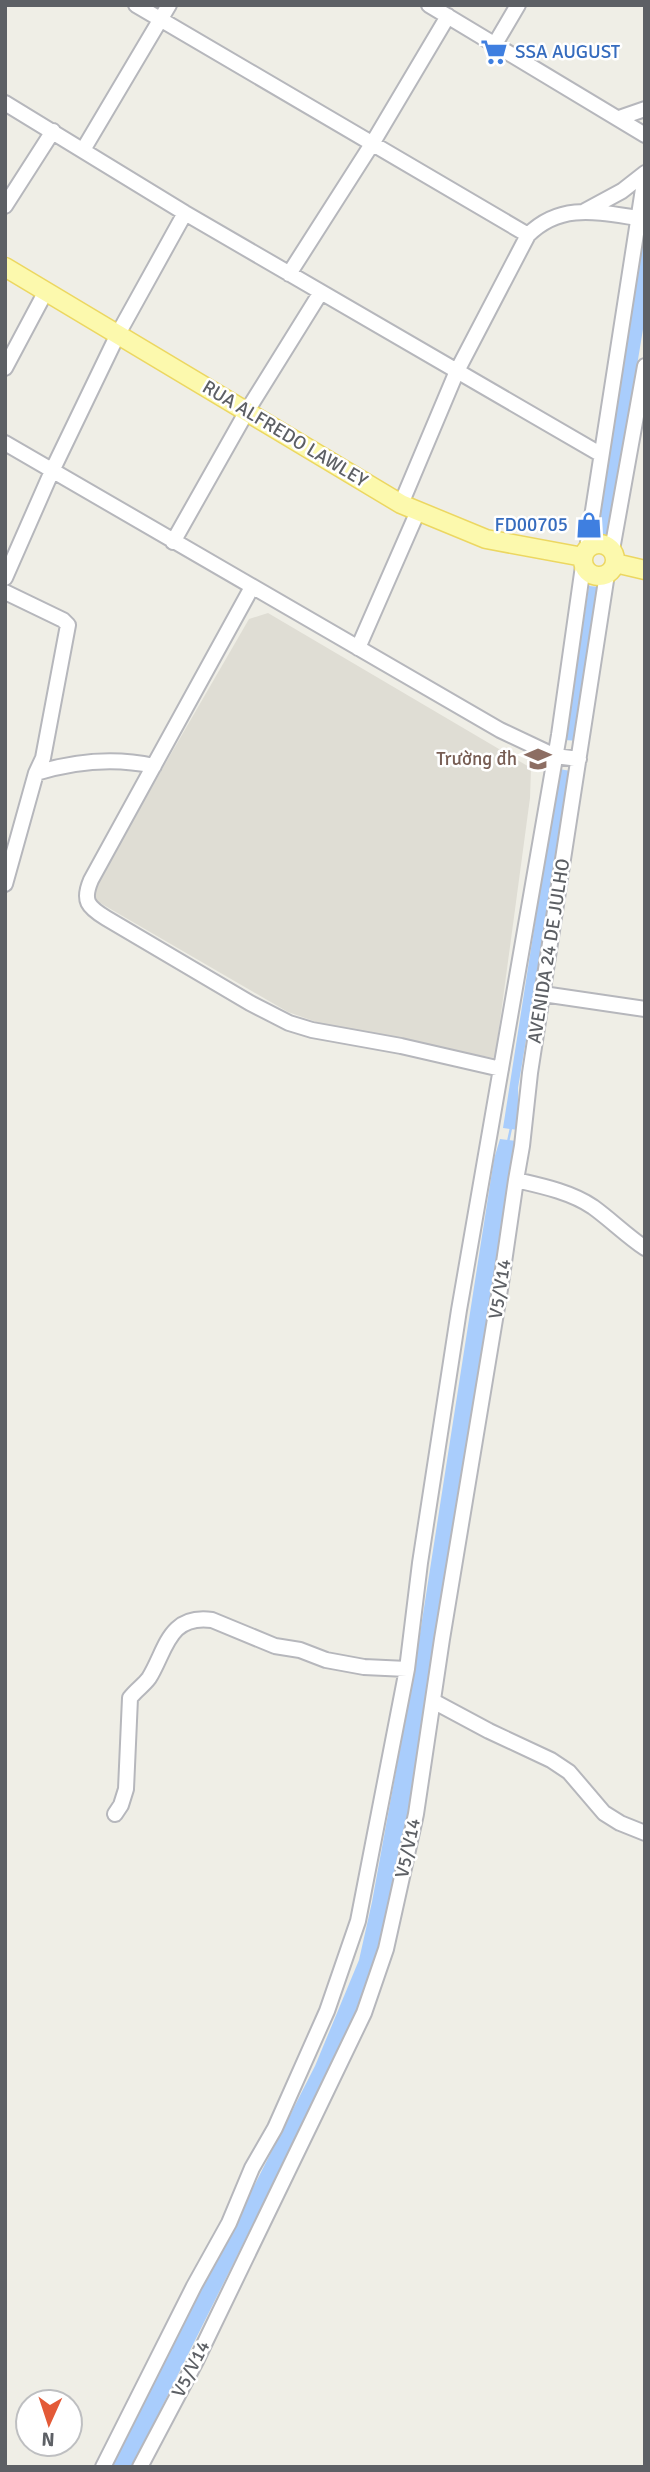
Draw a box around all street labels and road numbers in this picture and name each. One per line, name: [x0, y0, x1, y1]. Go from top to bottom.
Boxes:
street label: RUA ALFREDO LAWLEY: [198, 375, 372, 493]
street label: AVENIDA 24 DE JULHO: [523, 857, 575, 1045]
street label: V5/V14: [483, 1257, 517, 1321]
street label: V5/V14: [390, 1816, 426, 1880]
street label: V5/V14: [167, 2337, 215, 2401]

